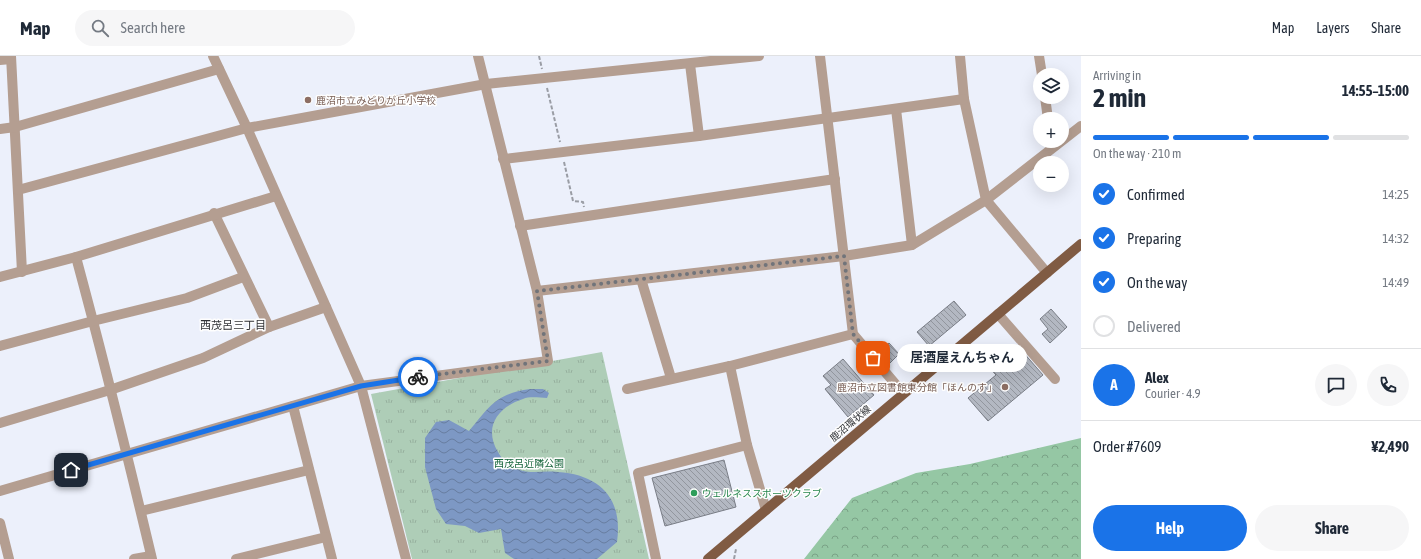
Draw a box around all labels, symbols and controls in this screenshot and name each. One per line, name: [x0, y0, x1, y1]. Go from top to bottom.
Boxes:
search box: [75, 10, 355, 46]
text: Map: [20, 17, 51, 39]
icon: search: [89, 17, 111, 39]
text: Search here: [121, 19, 185, 36]
text: Map: [1272, 20, 1294, 36]
text: Layers: [1316, 20, 1349, 36]
text: Share: [1371, 20, 1401, 36]
map controls: [1033, 68, 1069, 192]
button: layers: [1033, 68, 1069, 104]
text: Arriving in: [1093, 68, 1141, 83]
text: 14:55–15:00: [1342, 82, 1409, 99]
text: 2 min: [1093, 83, 1146, 113]
marker: 鹿沼市立みどりが丘小学校: [303, 95, 313, 105]
place label: 鹿沼市立みどりが丘小学校: [316, 95, 436, 106]
button: +: [1033, 112, 1069, 148]
text: On the way · 210 m: [1093, 146, 1181, 161]
button: −: [1033, 156, 1069, 192]
icon: check: [1093, 183, 1115, 205]
text: Confirmed: [1127, 186, 1185, 203]
text: 14:25: [1382, 187, 1409, 202]
icon: check: [1093, 227, 1115, 249]
text: Preparing: [1127, 230, 1181, 247]
text: 14:32: [1382, 231, 1409, 246]
icon: check: [1093, 271, 1115, 293]
text: On the way: [1127, 274, 1188, 291]
text: 14:49: [1382, 275, 1409, 290]
text: Delivered: [1127, 318, 1181, 335]
district label: 西茂呂三丁目: [200, 319, 266, 331]
pin: [856, 341, 890, 375]
callout: 居酒屋えんちゃん: [897, 344, 1027, 372]
icon: bag: [862, 347, 884, 369]
text: 居酒屋えんちゃん: [910, 350, 1014, 365]
courier: [398, 357, 438, 397]
button: chat: [1315, 364, 1357, 406]
button: phone: [1367, 364, 1409, 406]
icon: bike: [407, 366, 429, 388]
text: Alex: [1145, 369, 1169, 386]
text: A: [1110, 376, 1118, 393]
place label: 鹿沼市立図書館東分館「ほんのす」: [837, 382, 997, 393]
marker: 鹿沼市立図書館東分館「ほんのす」: [1000, 382, 1010, 392]
text: Courier · 4.9: [1145, 386, 1201, 401]
street label: 鹿沼環状線: [828, 403, 873, 444]
text: Order #7609: [1093, 438, 1161, 455]
text: ¥2,490: [1371, 438, 1409, 455]
pin: [54, 453, 88, 487]
park label: 西茂呂近隣公園: [494, 458, 564, 469]
icon: home: [60, 459, 82, 481]
marker: ウェルネススポーツクラブ: [689, 488, 699, 498]
place label: ウェルネススポーツクラブ: [702, 488, 822, 499]
button: Help: [1093, 505, 1247, 551]
button: Share: [1255, 505, 1409, 551]

